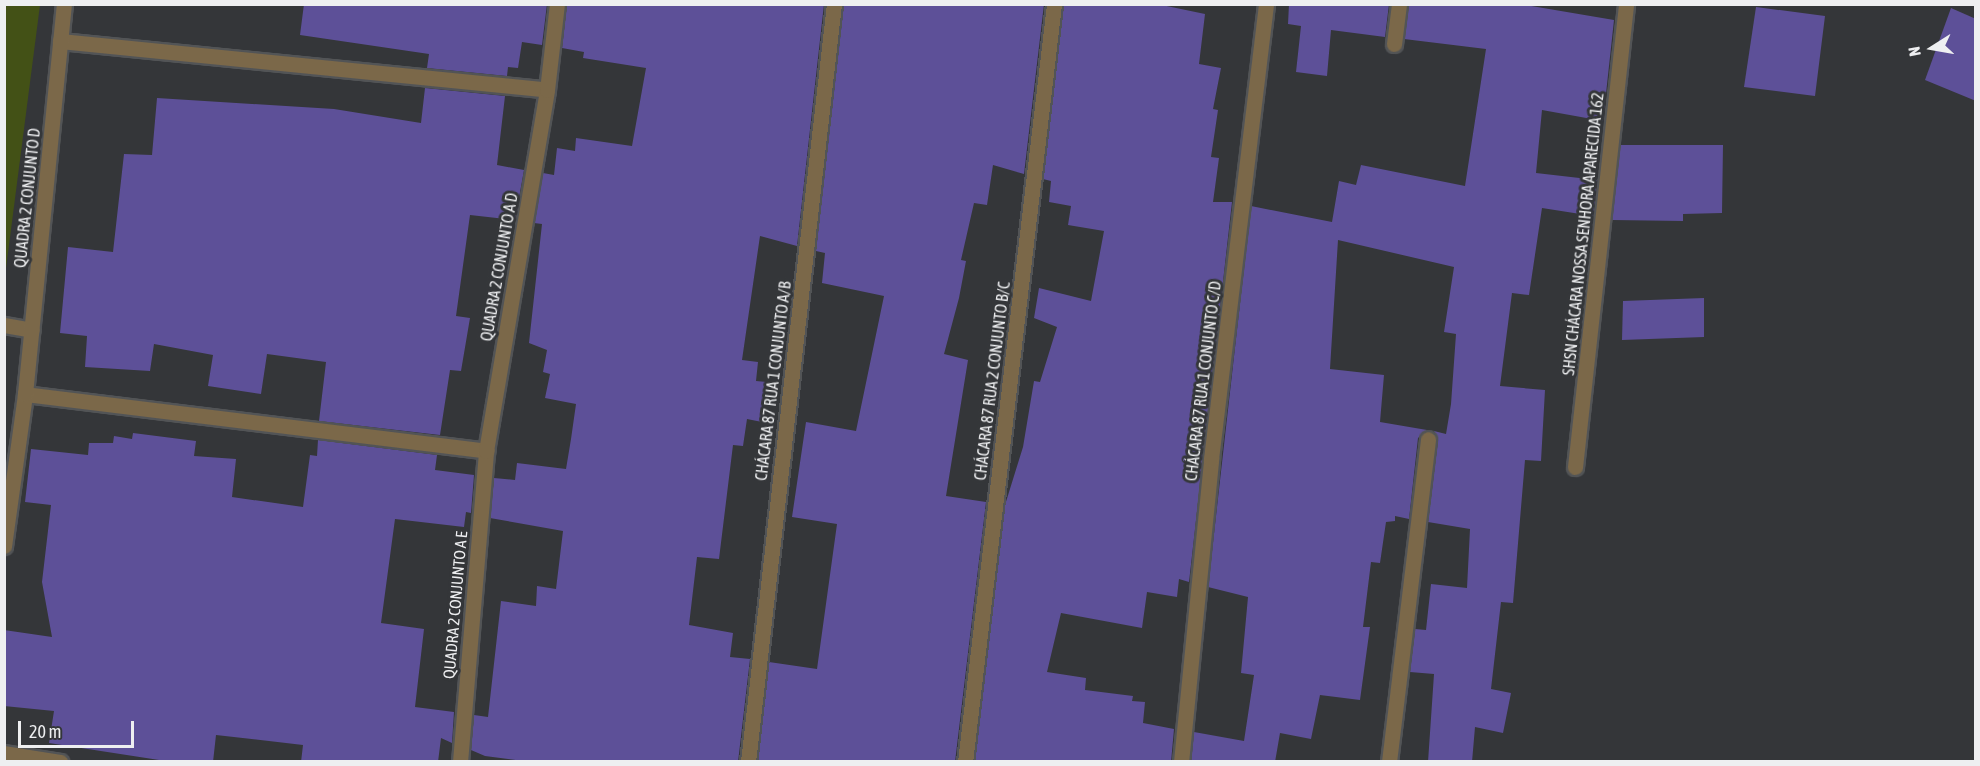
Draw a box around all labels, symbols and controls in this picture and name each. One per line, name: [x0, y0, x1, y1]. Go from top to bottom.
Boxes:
north arrow: [1902, 18, 1962, 78]
text: N: [1905, 45, 1924, 58]
street label: SHSN CHÁCARA NOSSA SENHORA APARECIDA 162: [1559, 92, 1607, 376]
street label: QUADRA 2 CONJUNTO D: [10, 127, 44, 269]
street label: QUADRA 2 CONJUNTO A D: [477, 191, 521, 343]
street label: CHÁCARA 87 RUA 1 CONJUNTO A/B: [751, 280, 795, 482]
street label: CHÁCARA 87 RUA 1 CONJUNTO C/D: [1181, 280, 1225, 482]
street label: CHÁCARA 87 RUA 2 CONJUNTO B/C: [970, 281, 1014, 481]
street label: QUADRA 2 CONJUNTO A E: [439, 530, 471, 680]
scale bar: [21, 709, 136, 747]
text: 20 m: [29, 721, 61, 742]

